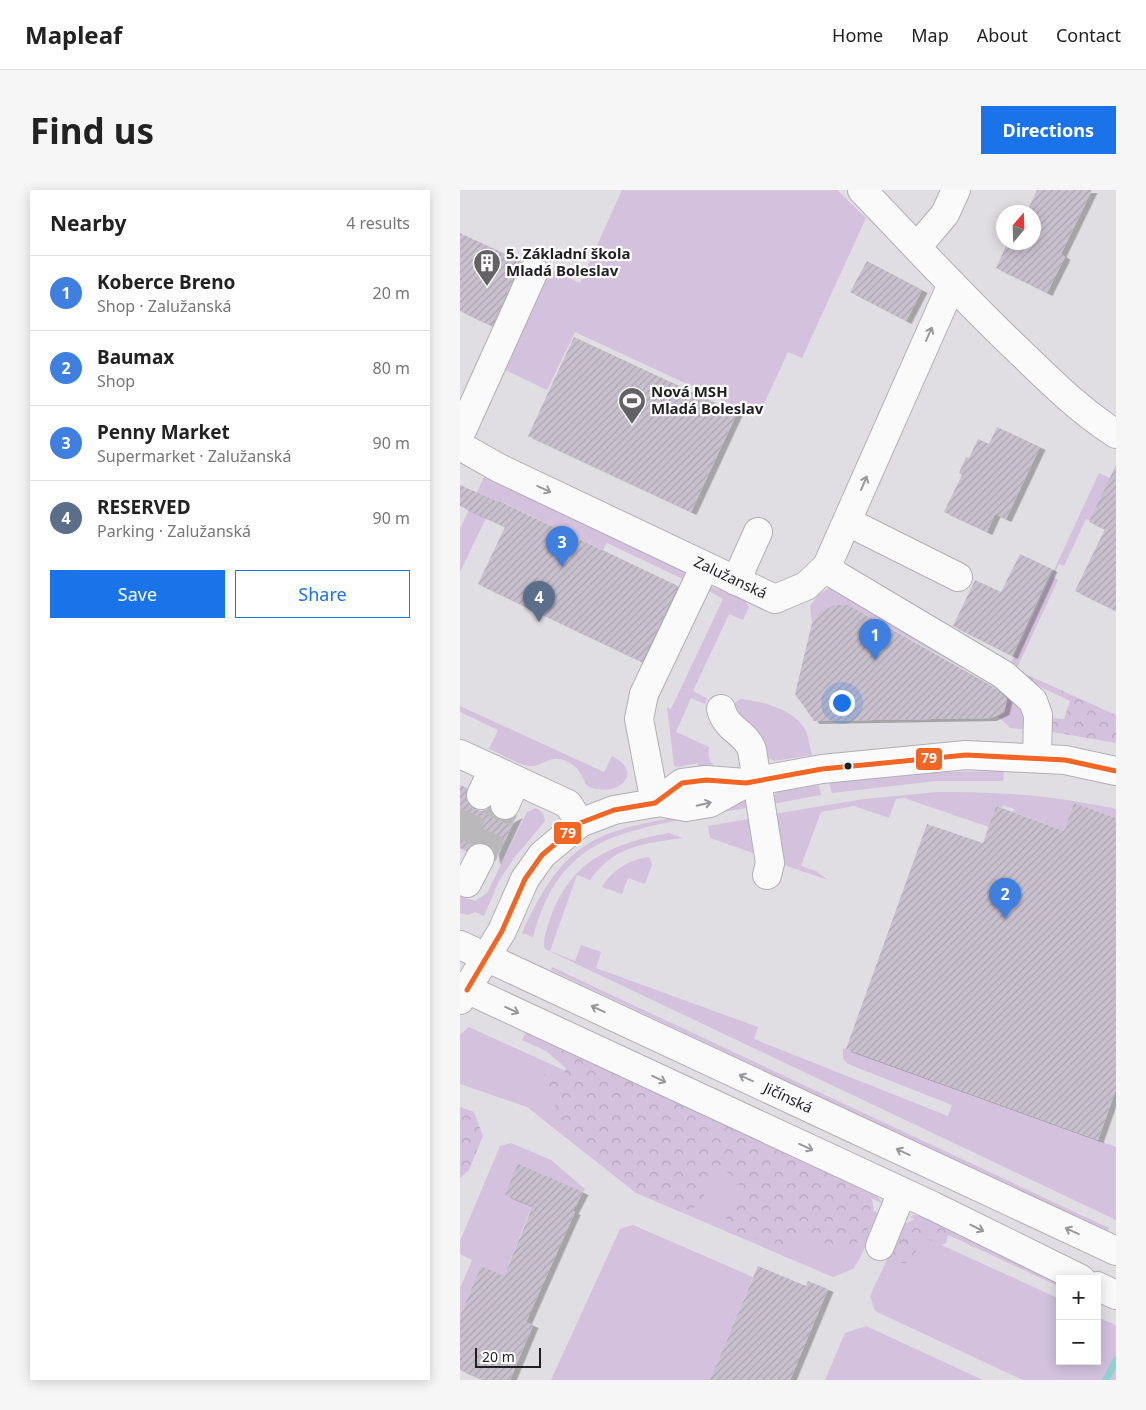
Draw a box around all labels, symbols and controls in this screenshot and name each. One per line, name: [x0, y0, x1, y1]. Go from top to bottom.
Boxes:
text: Mapleaf: [25, 18, 122, 51]
text: Home: [832, 23, 883, 47]
text: Map: [911, 23, 949, 47]
text: About: [977, 23, 1028, 47]
text: Contact: [1056, 23, 1121, 47]
button: Directions: [981, 106, 1116, 154]
text: Find us: [30, 107, 154, 154]
north arrow: [996, 205, 1041, 250]
text: Nearby: [50, 209, 126, 237]
text: 4 results: [346, 212, 410, 234]
place label: 5. Základní škola Mladá Boleslav: [506, 243, 630, 280]
building icon: 5. Základní škola Mladá Boleslav: [472, 248, 502, 287]
text: Koberce Breno: [97, 269, 235, 295]
text: 1: [61, 282, 71, 304]
text: 20 m: [373, 282, 410, 304]
text: Shop · Zalužanská: [97, 295, 232, 317]
one-way arrow: [925, 327, 935, 342]
text: Baumax: [97, 344, 174, 370]
text: 2: [61, 357, 71, 379]
text: 80 m: [373, 357, 410, 379]
text: Shop: [97, 370, 135, 392]
place label: Nová MSH Mladá Boleslav: [651, 381, 764, 418]
sports icon: Nová MSH Mladá Boleslav: [617, 386, 647, 425]
text: Penny Market: [97, 419, 230, 445]
text: 3: [61, 432, 71, 454]
text: 90 m: [373, 432, 410, 454]
text: Supermarket · Zalužanská: [97, 445, 291, 467]
one-way arrow: [860, 476, 870, 491]
one-way arrow: [536, 485, 551, 495]
text: RESERVED: [97, 494, 191, 520]
text: 4: [61, 507, 71, 529]
text: 90 m: [373, 507, 410, 529]
text: Parking · Zalužanská: [97, 520, 251, 542]
pin: 3: [546, 526, 578, 567]
street label: Zalužanská: [691, 551, 771, 603]
button: Save: [50, 570, 225, 618]
button: Share: [235, 570, 410, 618]
pin: 4: [523, 581, 555, 622]
pin: 1: [859, 619, 891, 660]
your location: [829, 690, 855, 716]
line badge: 79: [915, 747, 943, 771]
text: 79: [921, 748, 937, 767]
unlabelled marker: [843, 761, 853, 771]
one-way arrow: [696, 799, 712, 808]
line badge: 79: [553, 821, 582, 845]
text: 79: [560, 823, 576, 842]
pin: 2: [989, 878, 1021, 919]
one-way arrow: [591, 1004, 606, 1014]
one-way arrow: [504, 1006, 519, 1015]
one-way arrow: [739, 1073, 754, 1082]
one-way arrow: [651, 1075, 666, 1084]
street label: Jičínská: [759, 1076, 816, 1117]
one-way arrow: [798, 1143, 813, 1153]
one-way arrow: [896, 1147, 911, 1156]
one-way arrow: [969, 1223, 984, 1233]
one-way arrow: [1065, 1225, 1080, 1235]
map controls: [1056, 1275, 1101, 1365]
button: +: [1056, 1275, 1101, 1320]
button: −: [1056, 1320, 1101, 1365]
scale bar: [475, 1345, 541, 1368]
text: 20 m: [482, 1347, 515, 1366]

